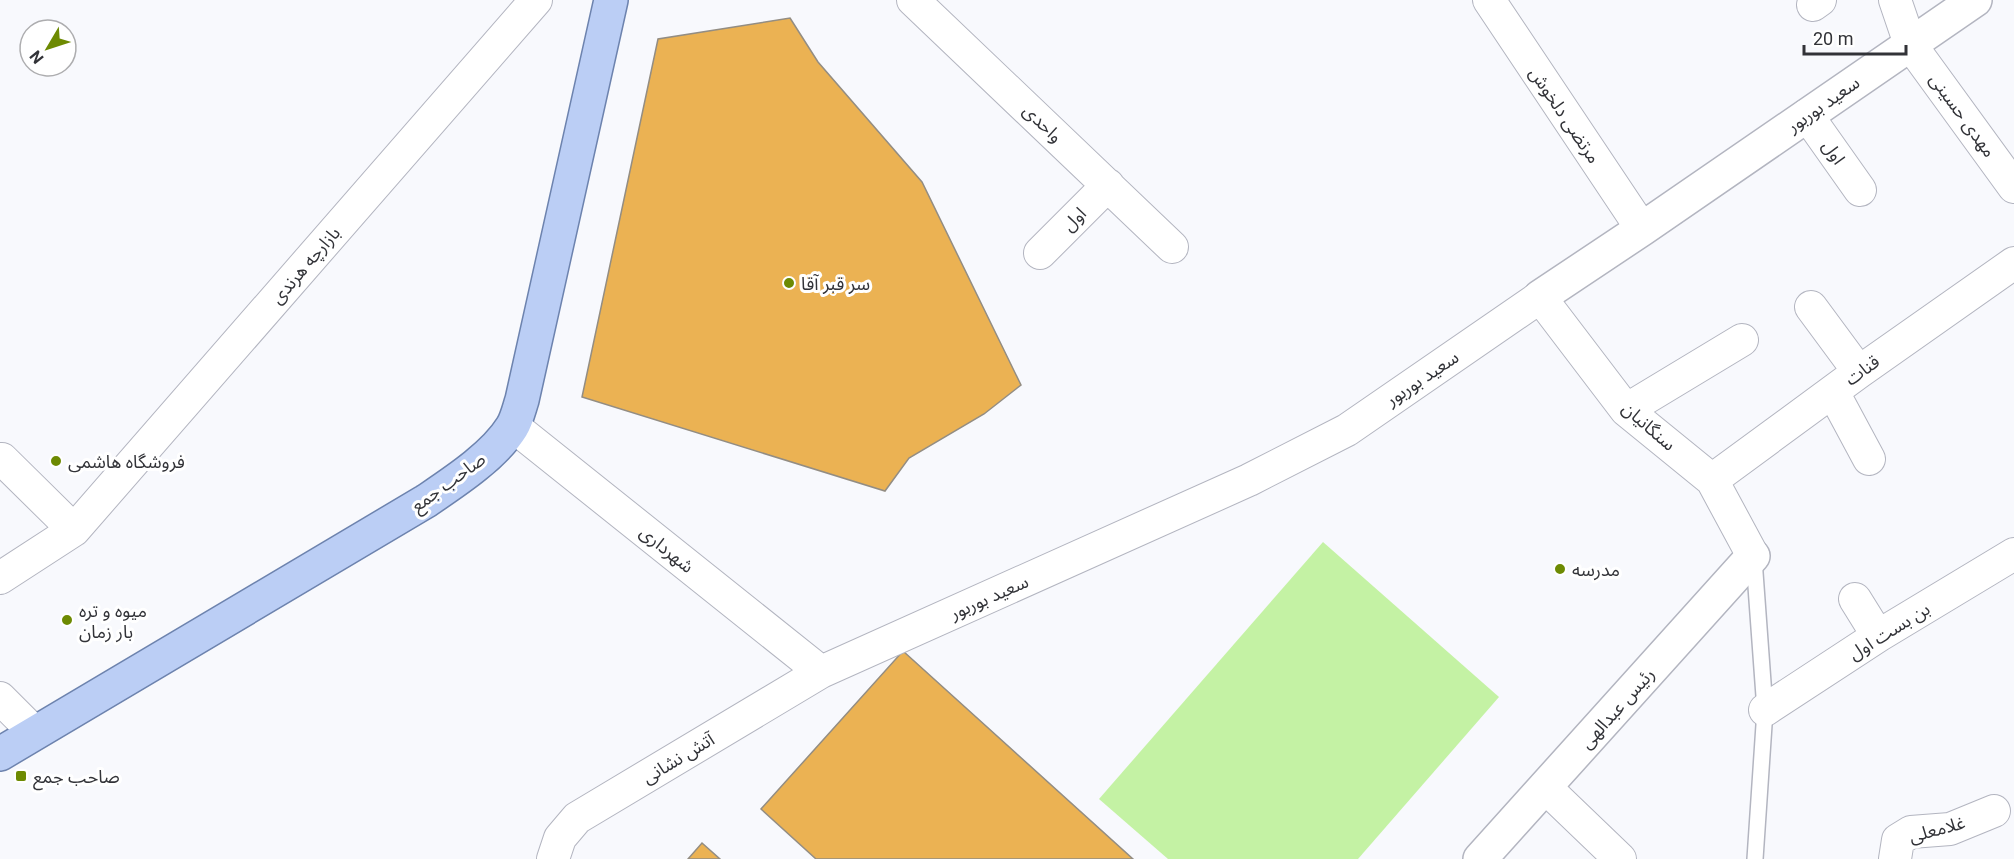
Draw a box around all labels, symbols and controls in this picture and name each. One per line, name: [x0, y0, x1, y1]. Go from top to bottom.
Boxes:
north arrow: [18, 18, 78, 78]
scale bar: [1804, 18, 1906, 56]
text: 20 m: [1813, 28, 1853, 49]
text: N: [26, 47, 48, 67]
street label: مرتضی دلخوش: [1524, 63, 1605, 168]
street label: مهدی حسینی: [1925, 69, 2000, 162]
street label: سعید بوربور: [1782, 71, 1864, 138]
street label: واحدی: [1018, 99, 1067, 147]
street label: اول: [1817, 136, 1850, 169]
street label: اول: [1058, 203, 1091, 236]
street label: بازارچه هرندی: [266, 222, 345, 309]
place label: سر قبر آقا: [801, 273, 870, 295]
marker: سر قبر آقا: [782, 276, 796, 290]
street label: سعید بوربور: [1381, 346, 1463, 411]
street label: قنات: [1841, 351, 1883, 389]
street label: سنگانیان: [1617, 397, 1680, 456]
street label: صاحب جمع: [407, 448, 492, 519]
place label: فروشگاه هاشمی: [68, 451, 185, 473]
marker: فروشگاه هاشمی: [49, 454, 63, 468]
street label: شهرداری: [635, 521, 698, 578]
place label: مدرسه: [1572, 559, 1620, 581]
marker: مدرسه: [1553, 562, 1567, 576]
street label: سعید بوربور: [946, 570, 1032, 625]
street label: بن بست اول: [1845, 598, 1934, 665]
place label: میوه و تره بار زمان: [79, 600, 147, 643]
marker: میوه و تره بار زمان: [60, 613, 74, 627]
street label: رئیس عبدالهی: [1575, 663, 1659, 753]
street label: آتش نشانی: [638, 728, 719, 789]
place label: صاحب جمع: [33, 766, 120, 791]
marker: صاحب جمع: [14, 769, 28, 783]
street label: غلامعلی: [1907, 811, 1968, 848]

